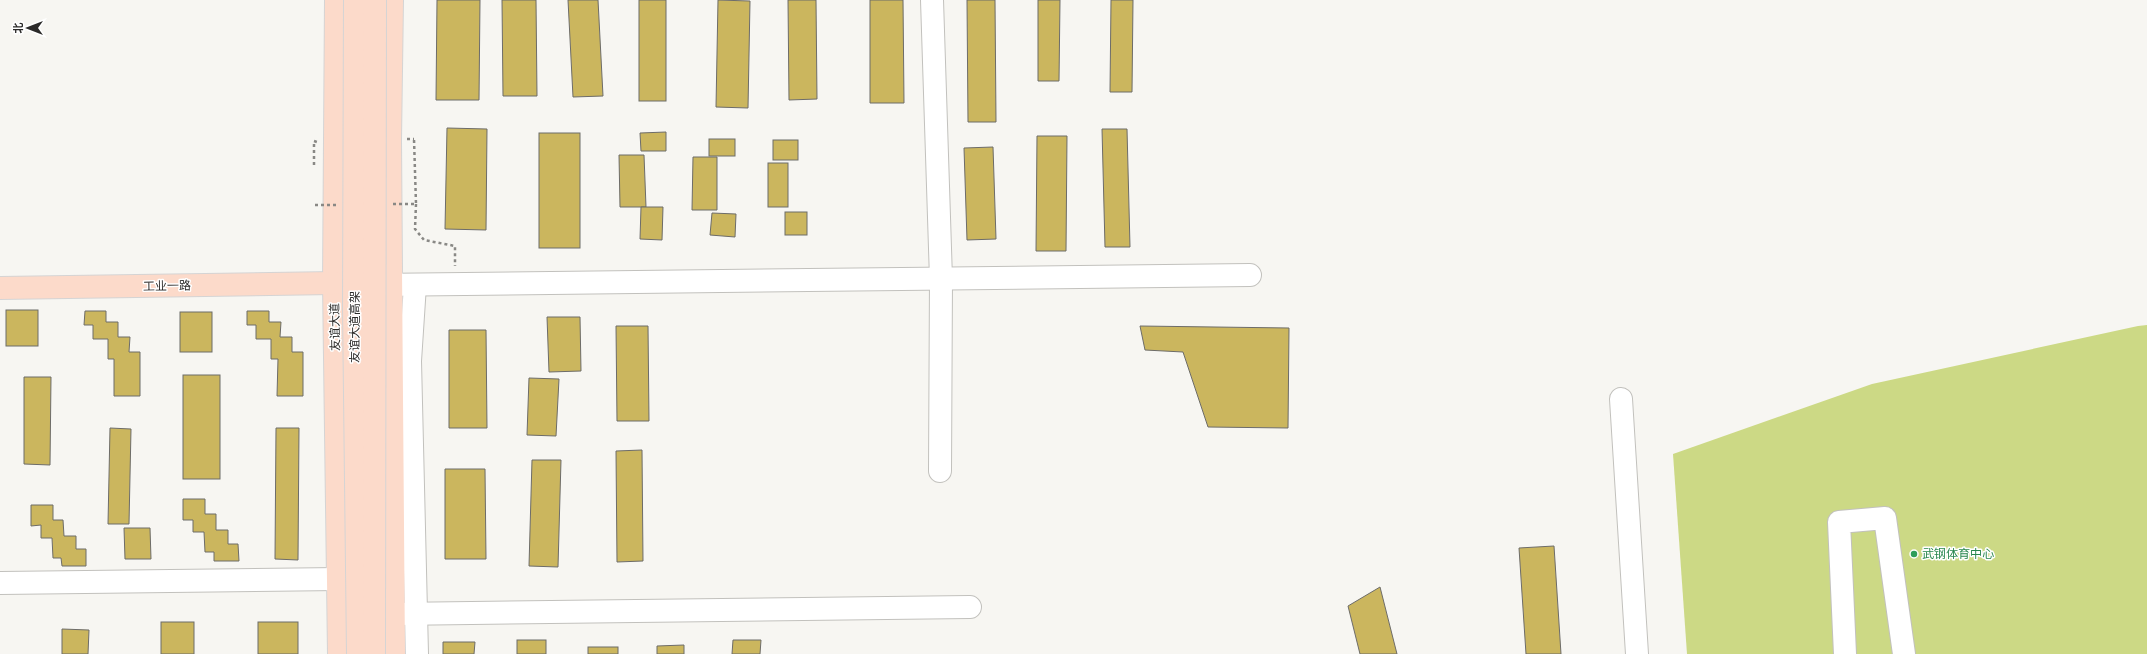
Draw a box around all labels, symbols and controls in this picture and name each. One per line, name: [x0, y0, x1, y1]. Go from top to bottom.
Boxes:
north arrow: [8, 8, 48, 48]
text: 北: [12, 23, 24, 34]
street label: 工业一路: [143, 279, 191, 292]
street label: 友谊大道高架: [348, 291, 361, 363]
street label: 友谊大道: [328, 303, 341, 351]
place label: 武钢体育中心: [1922, 547, 1994, 560]
marker: 武钢体育中心: [1909, 549, 1919, 559]

